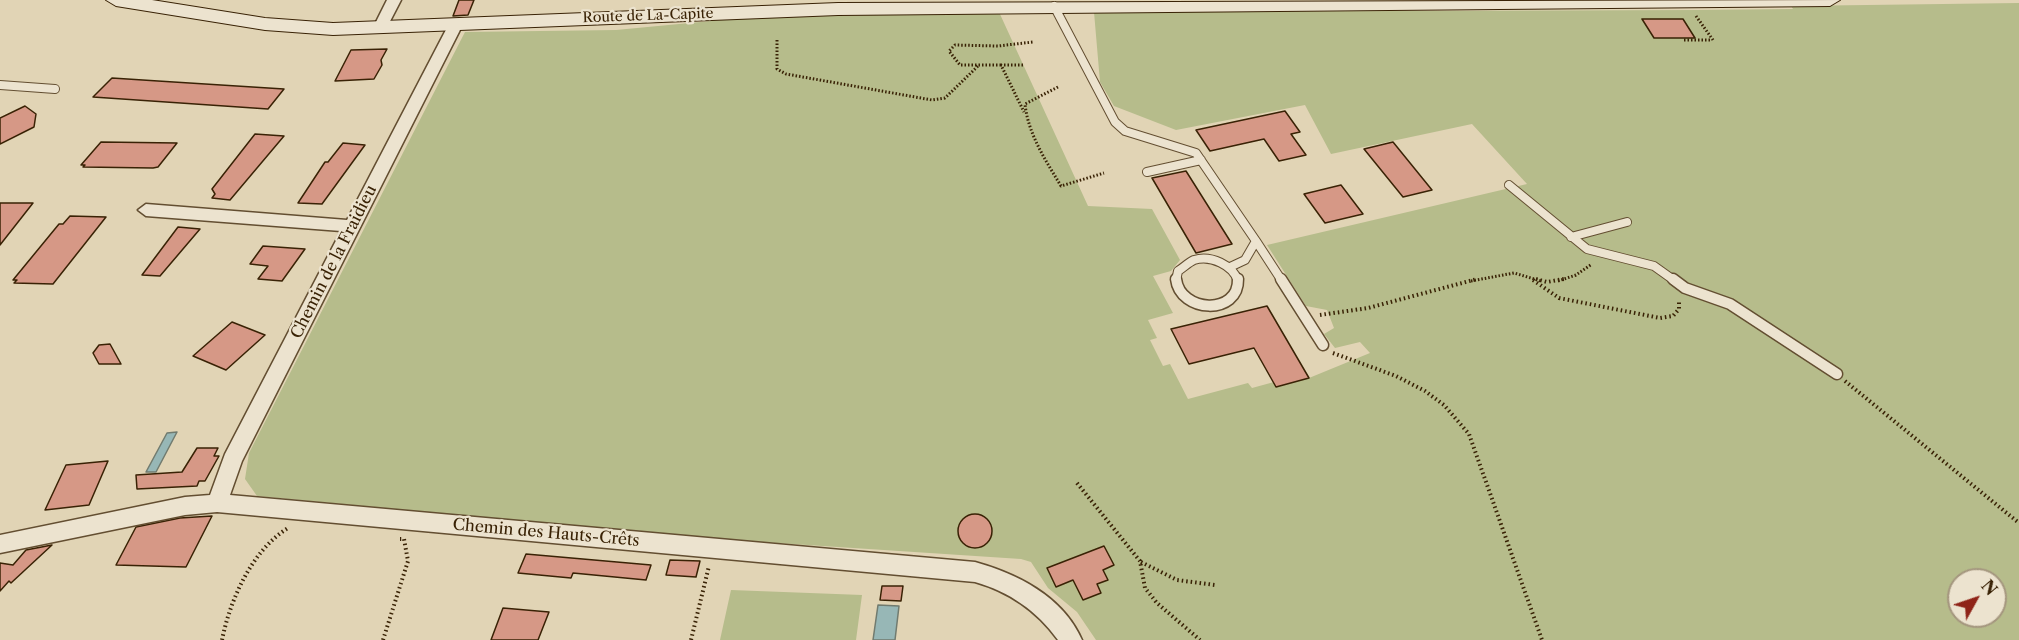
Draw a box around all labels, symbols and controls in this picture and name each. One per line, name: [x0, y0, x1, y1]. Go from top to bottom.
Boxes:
street label: Route de La-Capite: [582, 5, 714, 27]
street label: Chemin de la Fraidieu: [287, 182, 381, 342]
street label: Chemin des Hauts-Crêts: [452, 515, 640, 551]
north arrow: [1947, 568, 2007, 628]
text: N: [1977, 576, 2001, 599]

